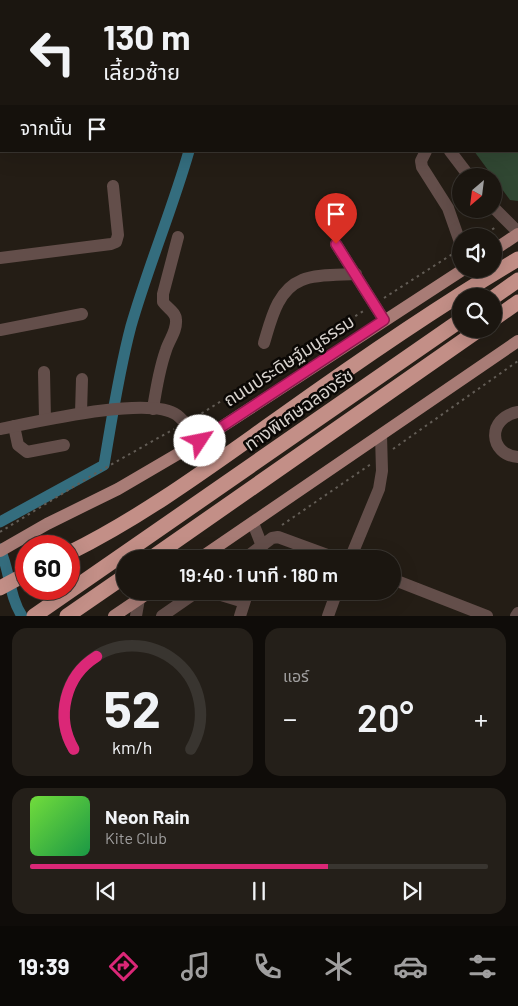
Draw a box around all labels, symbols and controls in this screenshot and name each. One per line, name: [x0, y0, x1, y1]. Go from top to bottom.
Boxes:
text: 130 m: [103, 15, 190, 57]
icon: left: [20, 20, 85, 85]
text: เลี้ยวซ้าย: [103, 58, 180, 84]
icon: arrive: [83, 115, 111, 143]
text: จากนั้น: [20, 116, 73, 139]
north arrow: [452, 168, 502, 218]
map controls: [452, 168, 502, 338]
pin: [315, 193, 357, 244]
icon: arrive: [322, 200, 350, 228]
button: sound: [452, 228, 502, 278]
button: search: [452, 288, 502, 338]
street label: ถนนประดิษฐ์มนูธรรม: [219, 310, 359, 412]
street label: ทางพิเศษฉลองรัช: [240, 363, 357, 455]
position arrow: [173, 414, 225, 466]
speed limit sign: 60: [15, 535, 80, 600]
text: 19:40 · 1 นาที · 180 m: [179, 563, 338, 586]
text: แอร์: [283, 666, 309, 685]
text: 52: [104, 676, 161, 738]
text: 20°: [357, 694, 414, 740]
text: −: [283, 701, 297, 735]
text: +: [474, 701, 488, 735]
text: km/h: [112, 736, 153, 758]
text: Neon Rain: [105, 805, 190, 828]
text: Kite Club: [105, 828, 167, 847]
icon: previous: [92, 877, 120, 905]
icon: pause: [245, 877, 273, 905]
icon: next: [398, 877, 426, 905]
icon: directions: [106, 949, 141, 984]
icon: music: [178, 949, 213, 984]
icon: phone: [250, 949, 285, 984]
icon: climate: [321, 949, 356, 984]
icon: car: [393, 949, 428, 984]
icon: filters: [465, 949, 500, 984]
text: 19:39: [18, 953, 69, 979]

